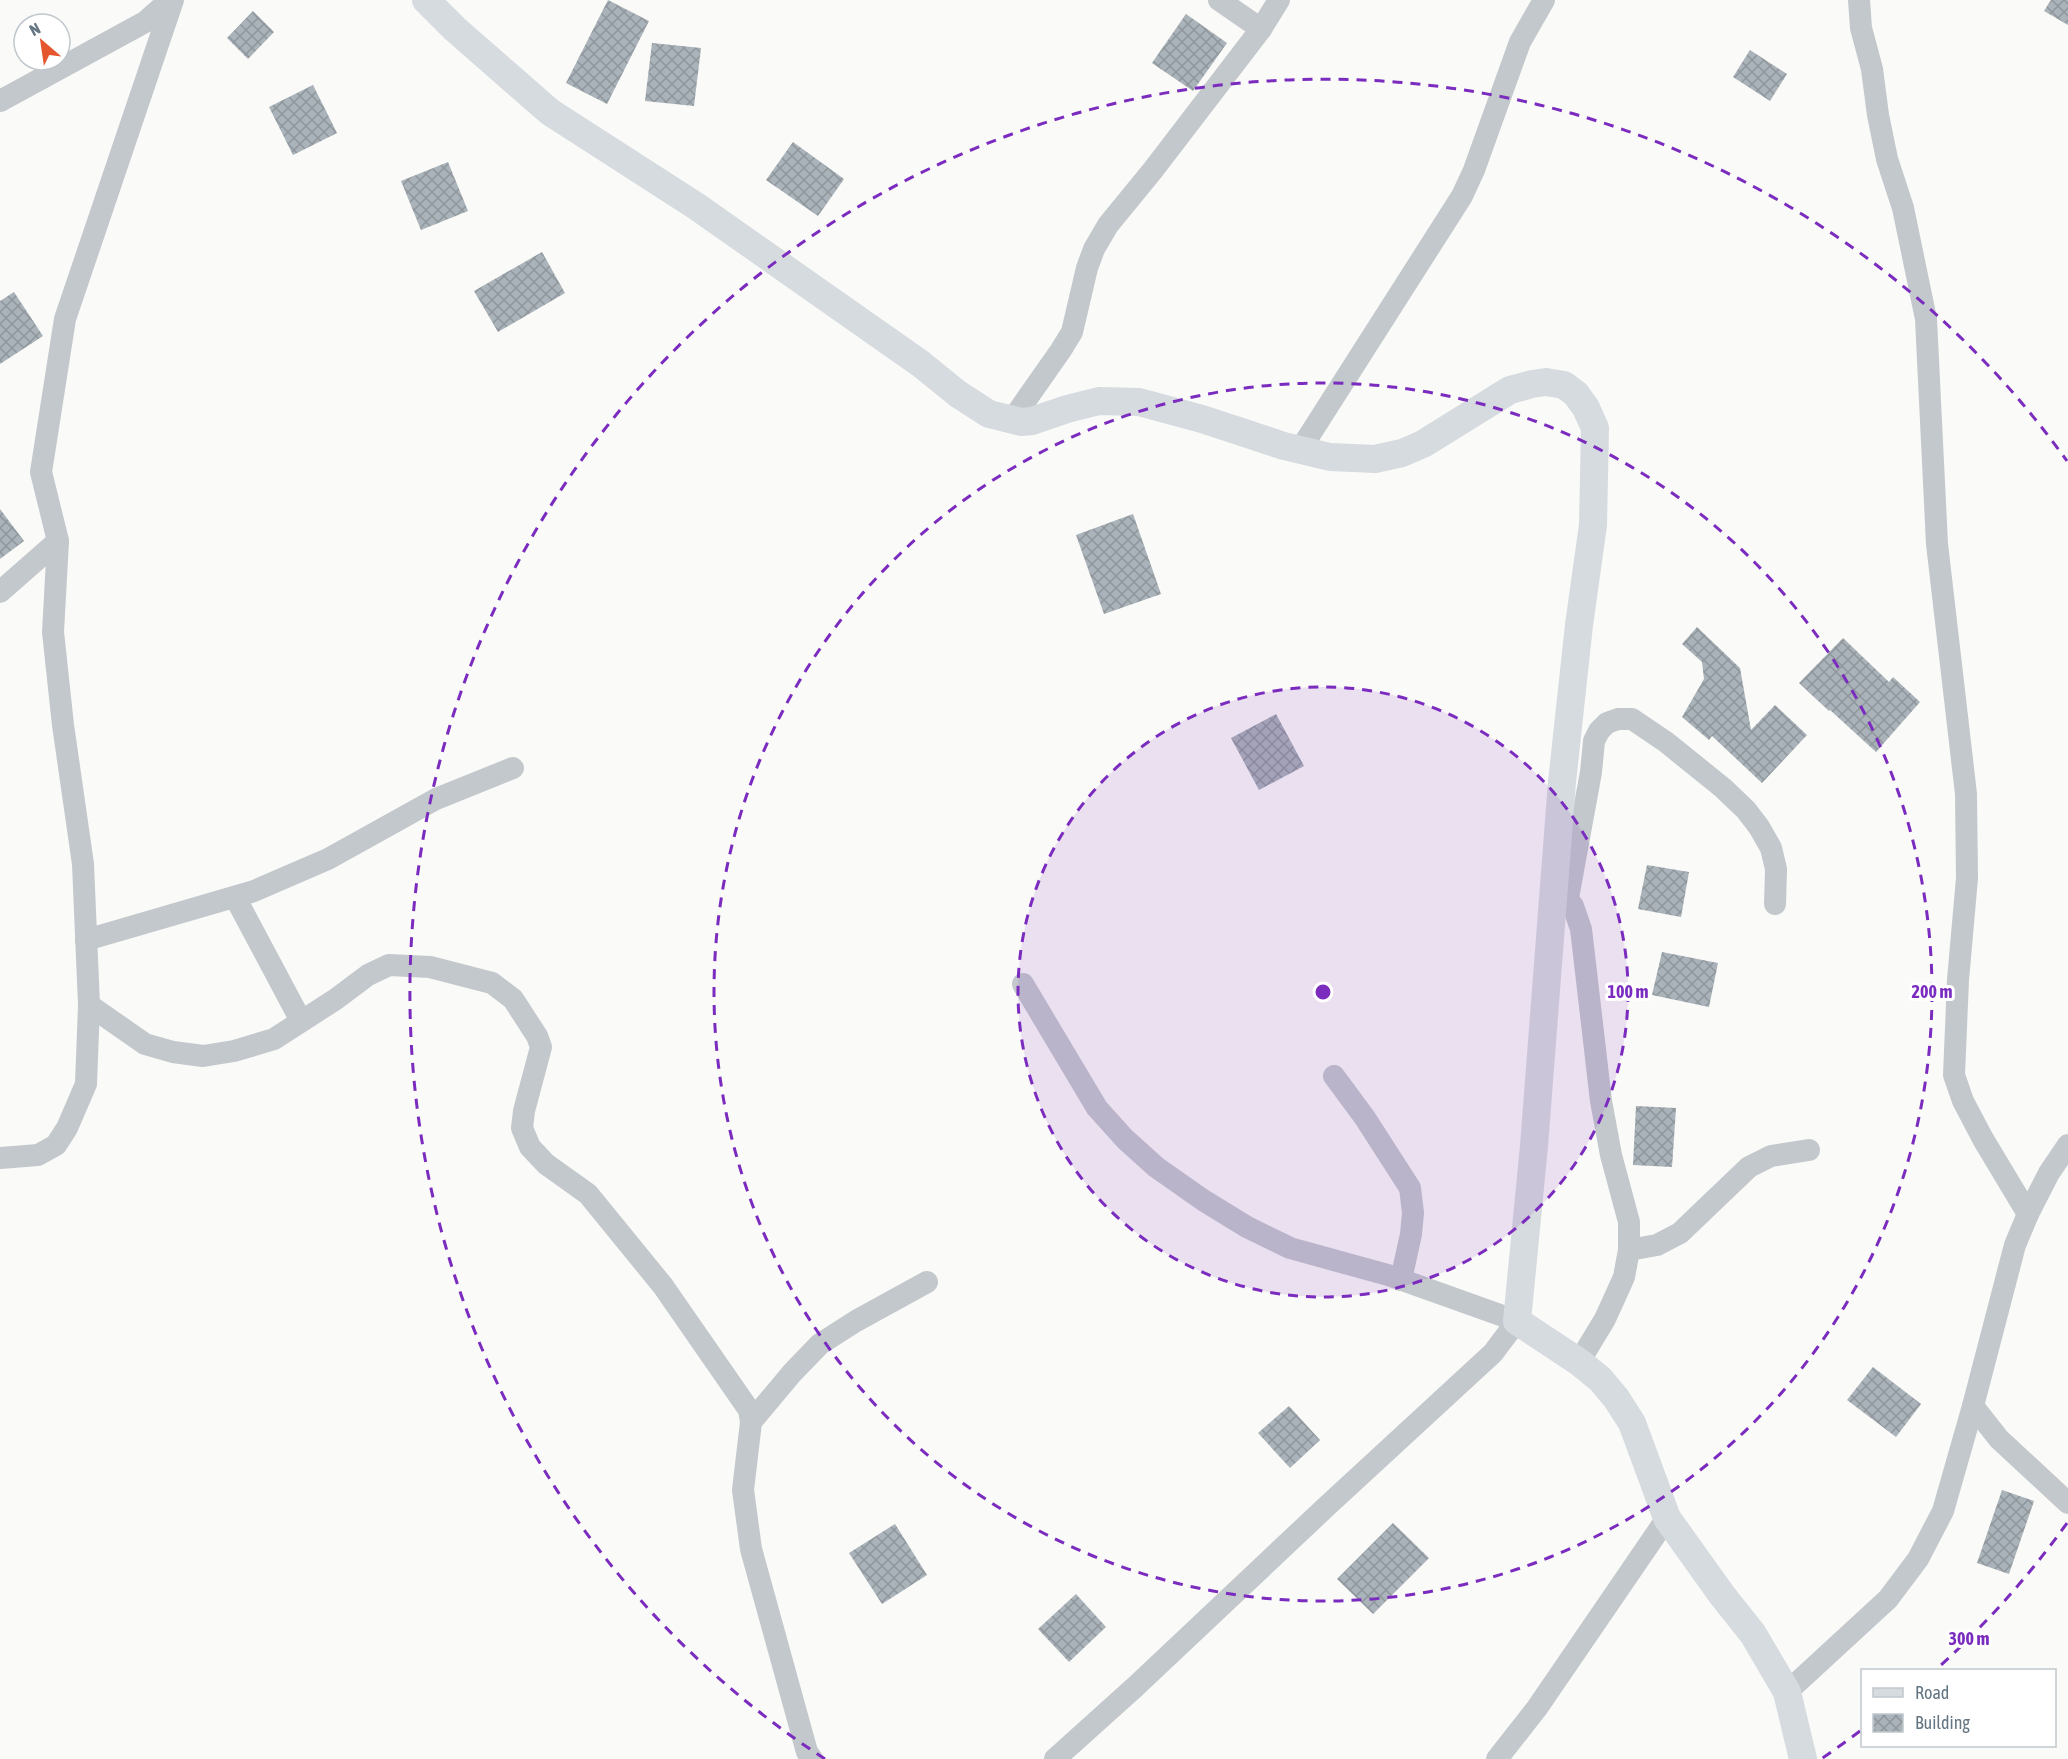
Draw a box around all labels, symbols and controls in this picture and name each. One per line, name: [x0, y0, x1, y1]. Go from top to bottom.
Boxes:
north arrow: [12, 12, 72, 72]
text: N: [26, 19, 43, 39]
text: 100 m: [1608, 981, 1648, 1002]
text: 200 m: [1912, 981, 1952, 1002]
centre of rings: [1313, 982, 1333, 1002]
text: 300 m: [1949, 1628, 1989, 1649]
legend: [1861, 1669, 2056, 1747]
text: Road: [1915, 1682, 1949, 1703]
text: Building: [1915, 1712, 1970, 1733]

